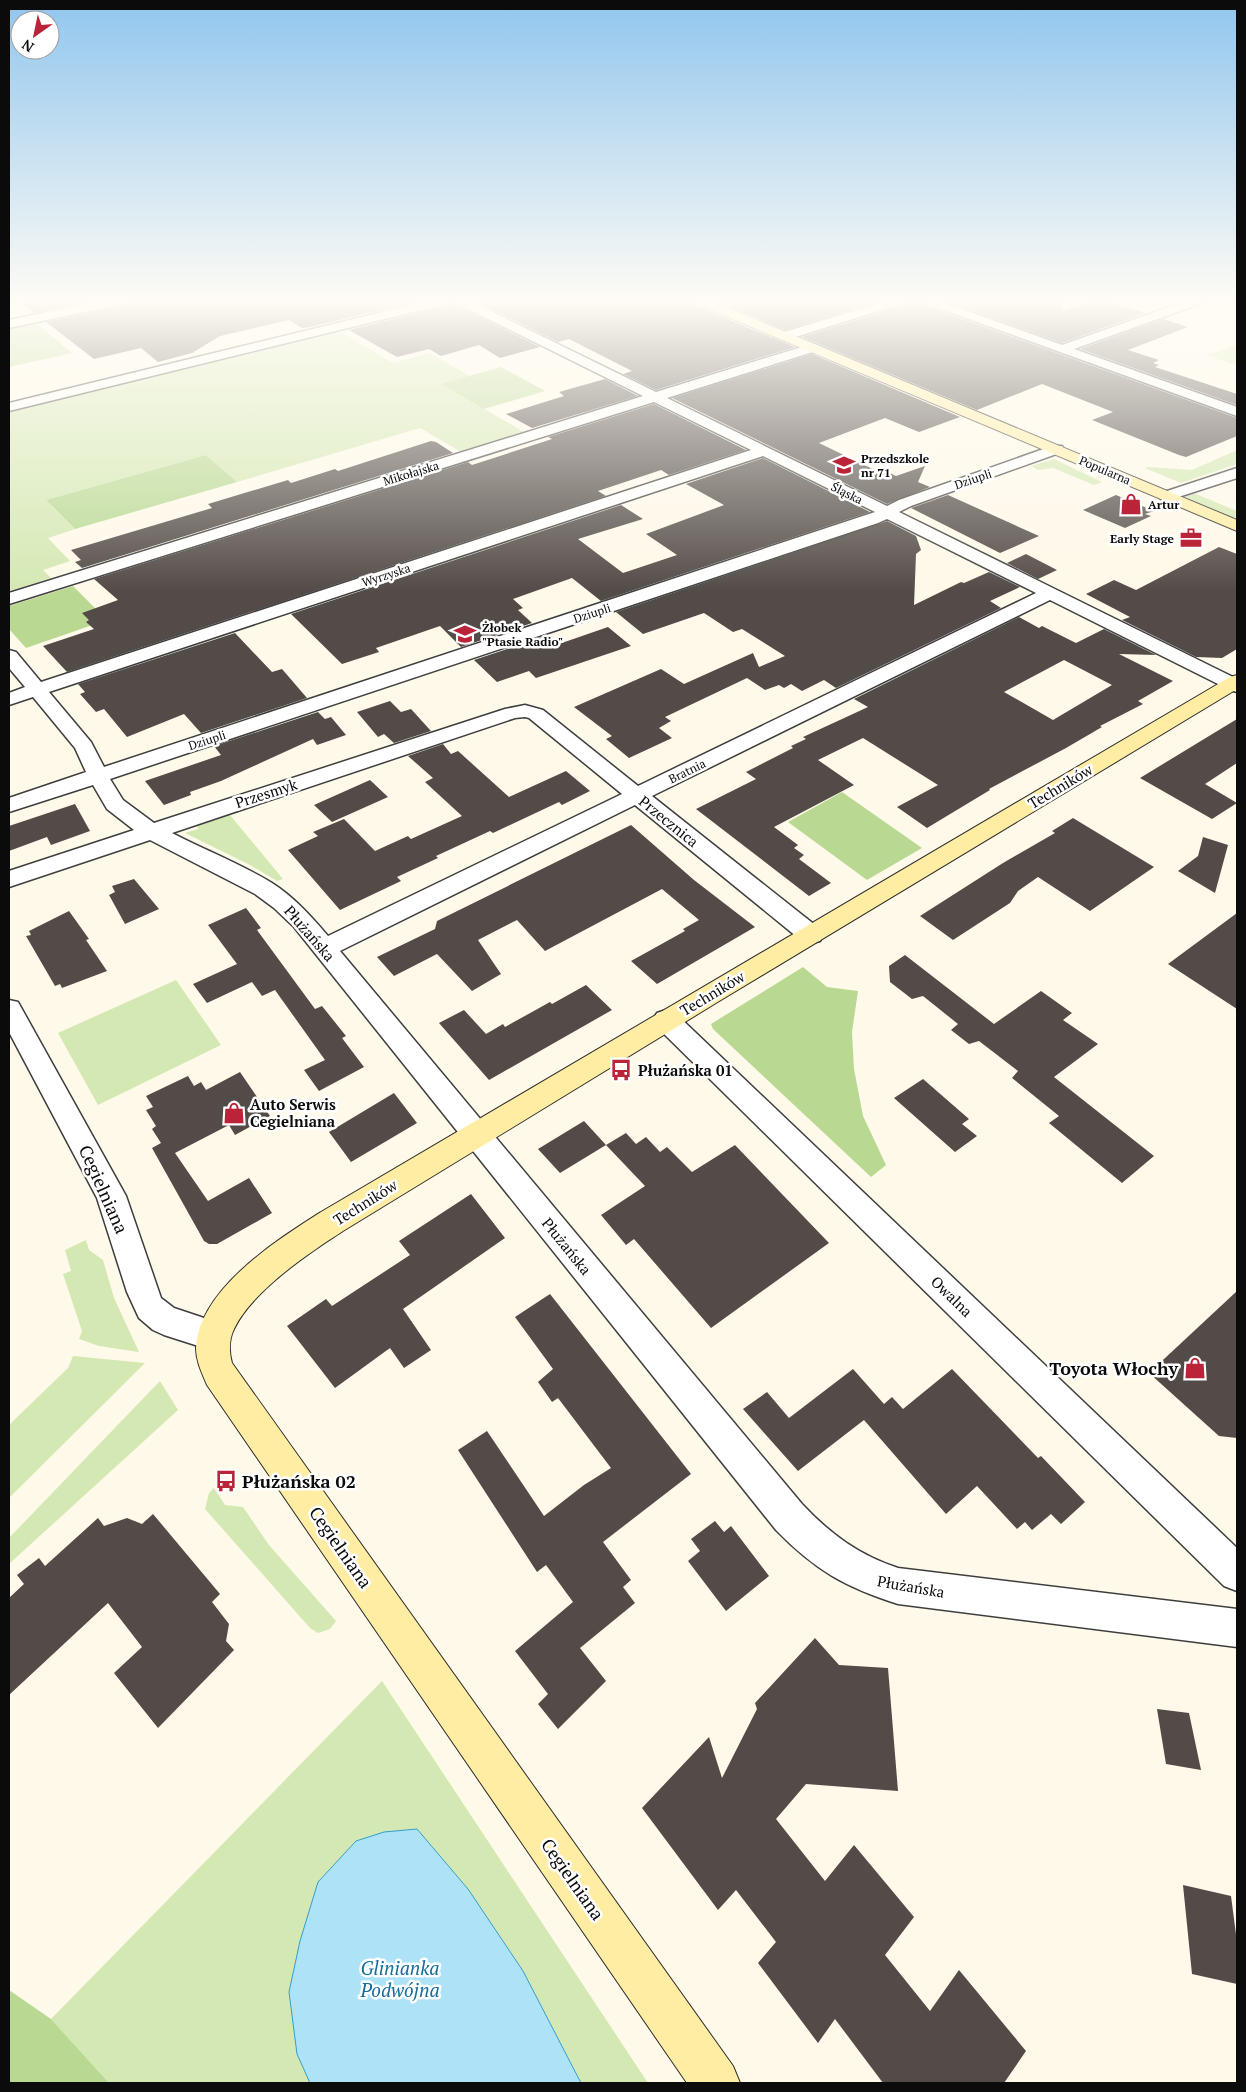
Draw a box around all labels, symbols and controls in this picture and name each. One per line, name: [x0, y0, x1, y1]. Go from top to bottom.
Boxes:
north arrow: [10, 10, 60, 60]
text: N: [18, 35, 37, 57]
place label: Przedszkole nr 71: [861, 451, 930, 480]
school or university icon: Przedszkole nr 71: [831, 452, 857, 478]
street label: Popularna: [1077, 452, 1133, 488]
street label: Mikołajska: [381, 457, 441, 489]
street label: Dziupli: [952, 465, 994, 492]
street label: Śląska: [829, 479, 865, 507]
shop icon: Artur: [1118, 491, 1144, 517]
place label: Artur: [1148, 497, 1180, 512]
office icon: Early Stage: [1178, 525, 1204, 551]
place label: Early Stage: [1110, 531, 1175, 546]
street label: Wyrzyska: [360, 560, 412, 590]
street label: Dziupli: [571, 600, 613, 626]
place label: Żłobek "Ptasie Radio": [482, 620, 563, 649]
school or university icon: Żłobek "Ptasie Radio": [452, 621, 478, 647]
street label: Dziupli: [186, 727, 228, 753]
street label: Bratnia: [666, 756, 708, 786]
street label: Techników: [1024, 758, 1097, 813]
street label: Przesmyk: [232, 774, 300, 812]
street label: Przecznica: [635, 791, 703, 851]
street label: Płużańska: [280, 901, 340, 966]
street label: Techników: [676, 965, 749, 1020]
bus stop icon: Płużańska 01: [608, 1057, 634, 1083]
place label: Płużańska 01: [638, 1060, 733, 1080]
place label: Auto Serwis Cegielniana: [250, 1094, 336, 1131]
shop icon: Auto Serwis Cegielniana: [221, 1100, 247, 1126]
street label: Cegielniana: [74, 1141, 134, 1237]
street label: Techników: [329, 1174, 402, 1229]
street label: Płużańska: [538, 1213, 596, 1279]
street label: Owalna: [927, 1271, 977, 1321]
shop icon: Toyota Włochy: [1182, 1355, 1208, 1381]
place label: Toyota Włochy: [1049, 1356, 1178, 1380]
bus stop icon: Płużańska 02: [213, 1468, 239, 1494]
place label: Płużańska 02: [242, 1469, 356, 1493]
street label: Cegielniana: [304, 1501, 378, 1593]
street label: Płużańska: [876, 1570, 947, 1602]
street label: Cegielniana: [536, 1833, 610, 1925]
water label: Glinianka Podwójna: [359, 1955, 440, 2002]

